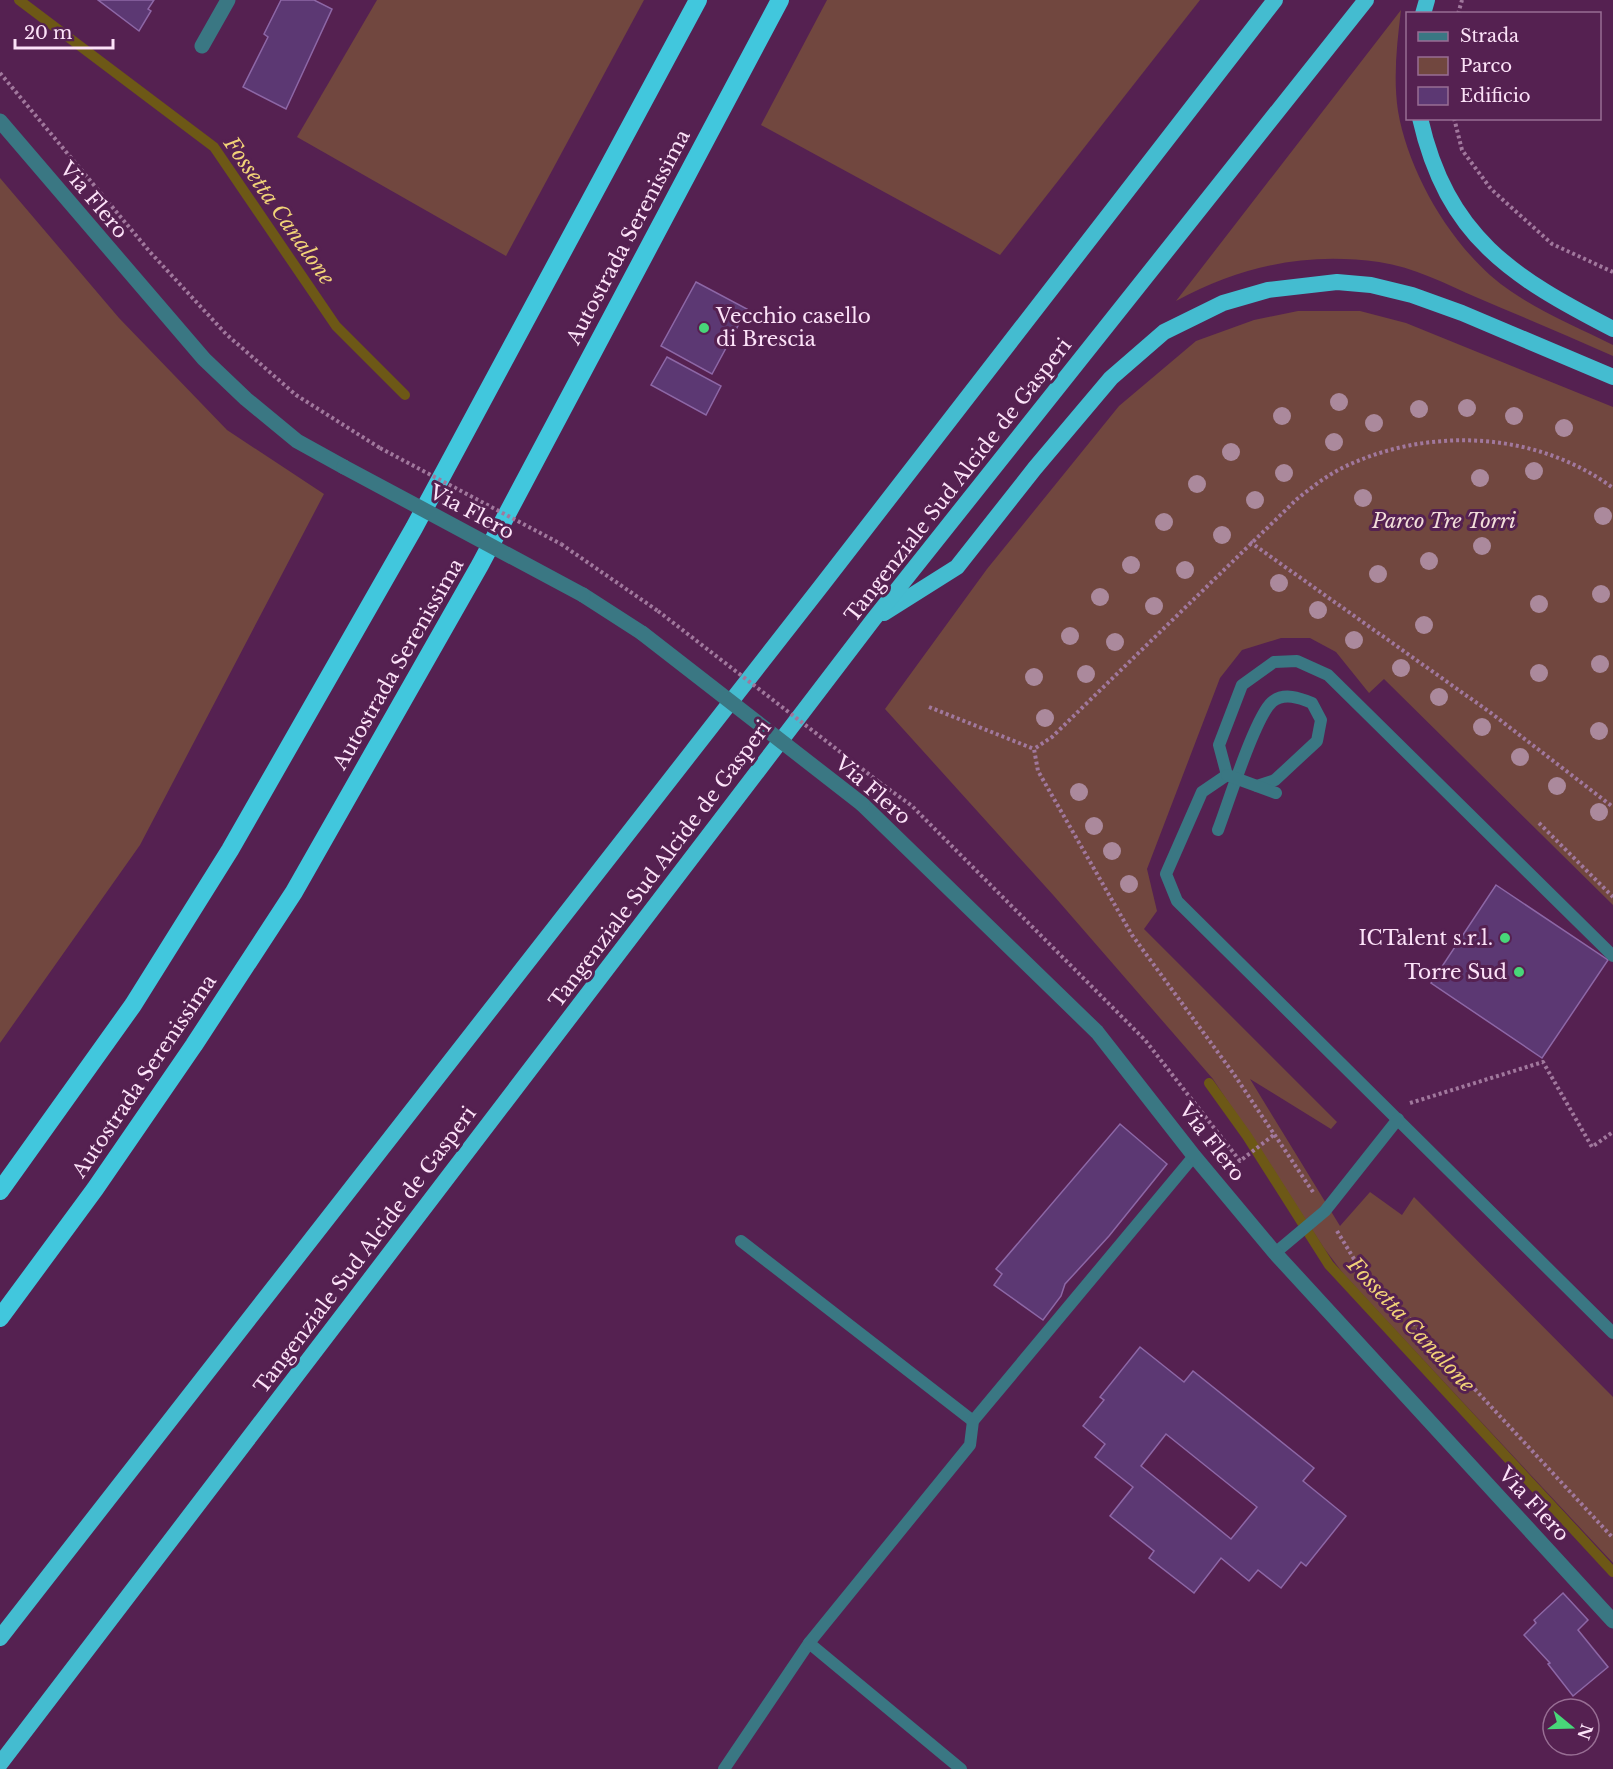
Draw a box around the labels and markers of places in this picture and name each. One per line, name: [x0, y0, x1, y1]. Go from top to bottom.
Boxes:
place label: Vecchio casello di Brescia: [715, 304, 871, 351]
marker: Vecchio casello di Brescia: [697, 321, 711, 335]
place label: ICTalent s.r.l.: [1359, 926, 1493, 950]
marker: ICTalent s.r.l.: [1498, 931, 1512, 945]
place label: Torre Sud: [1404, 960, 1507, 984]
marker: Torre Sud: [1512, 965, 1526, 979]

